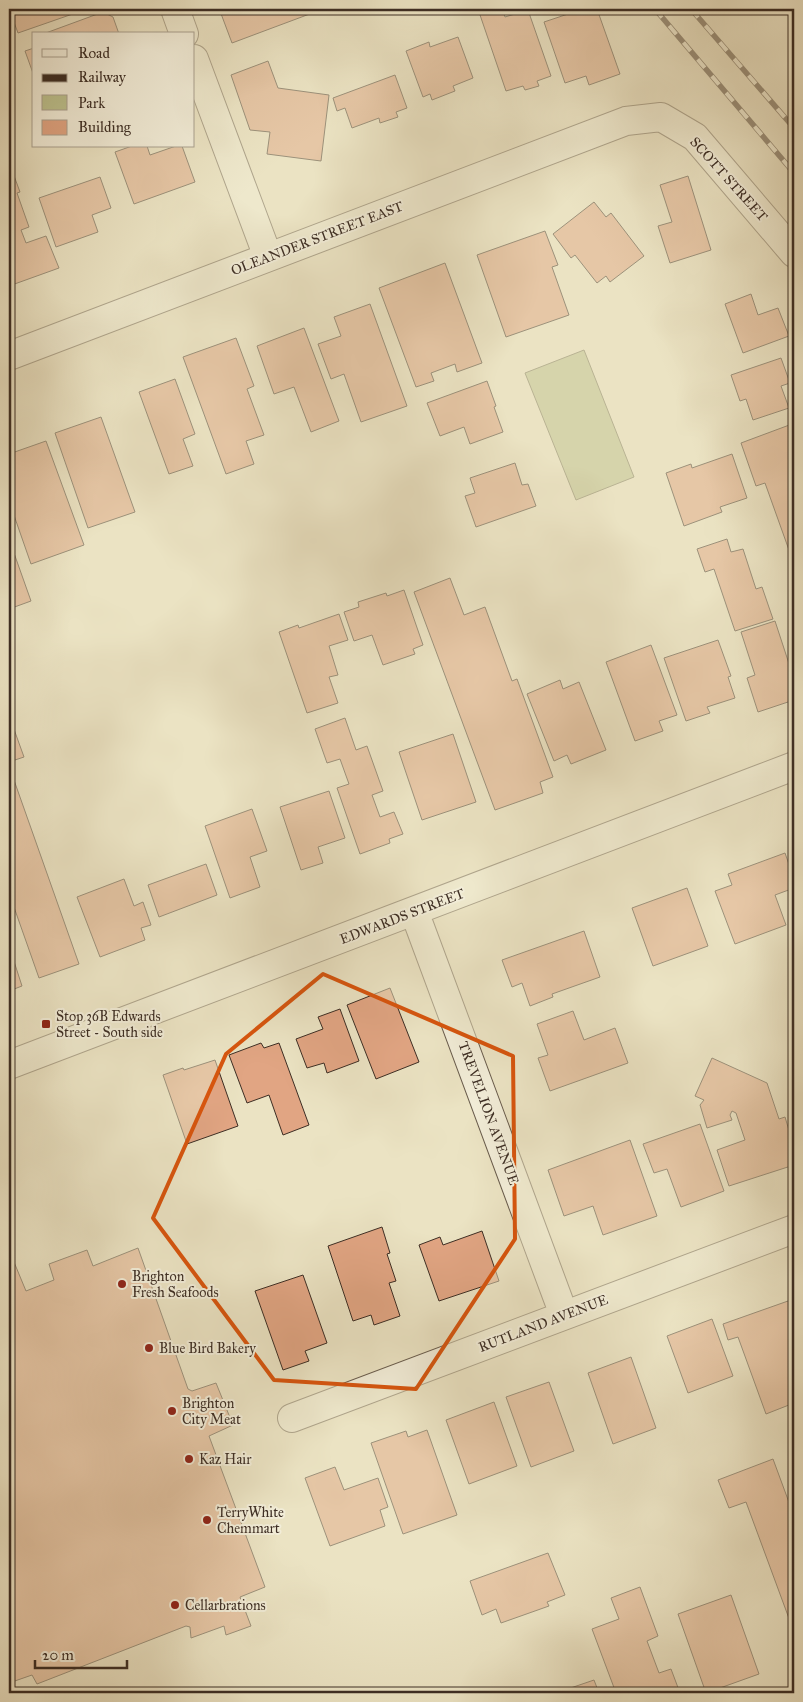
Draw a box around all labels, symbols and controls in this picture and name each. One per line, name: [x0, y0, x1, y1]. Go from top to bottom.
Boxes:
legend: [32, 32, 195, 148]
text: Road: [78, 44, 110, 62]
text: Railway: [78, 68, 127, 86]
text: Park: [78, 94, 105, 112]
text: Building: [78, 118, 132, 136]
street label: SCOTT STREET: [686, 134, 771, 225]
street label: OLEANDER STREET EAST: [229, 198, 406, 279]
street label: EDWARDS STREET: [337, 885, 467, 948]
place label: Stop 36B Edwards Street - South side: [56, 1008, 163, 1041]
marker: Stop 36B Edwards Street - South side: [40, 1018, 52, 1030]
street label: TREVELION AVENUE: [455, 1039, 522, 1187]
place label: Brighton Fresh Seafoods: [132, 1268, 219, 1301]
marker: Brighton Fresh Seafoods: [116, 1278, 128, 1290]
street label: RUTLAND AVENUE: [476, 1291, 610, 1356]
place label: Blue Bird Bakery: [159, 1340, 256, 1357]
marker: Blue Bird Bakery: [143, 1342, 155, 1354]
place label: Brighton City Meat: [182, 1395, 241, 1428]
marker: Brighton City Meat: [166, 1405, 178, 1417]
place label: Kaz Hair: [199, 1451, 252, 1468]
marker: Kaz Hair: [183, 1453, 195, 1465]
place label: TerryWhite Chemmart: [217, 1504, 284, 1537]
marker: TerryWhite Chemmart: [201, 1514, 213, 1526]
place label: Cellarbrations: [185, 1597, 266, 1614]
marker: Cellarbrations: [169, 1599, 181, 1611]
scale bar: [35, 1637, 128, 1669]
text: 20 m: [42, 1646, 74, 1664]

